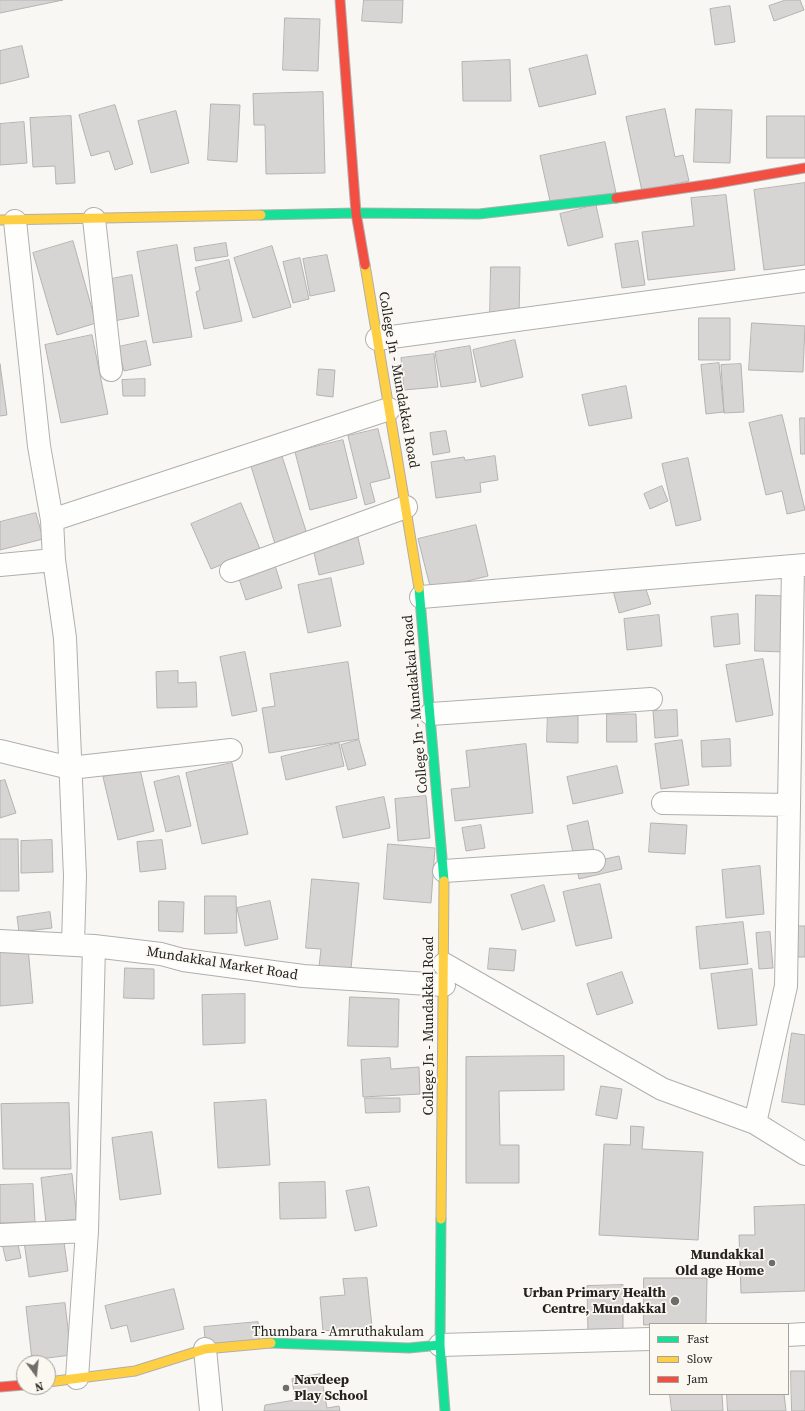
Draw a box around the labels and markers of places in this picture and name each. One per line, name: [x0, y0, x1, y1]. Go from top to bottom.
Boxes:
place label: Mundakkal Old age Home: [675, 1247, 764, 1280]
marker: Mundakkal Old age Home: [767, 1258, 777, 1268]
place label: Urban Primary Health Centre, Mundakkal: [523, 1285, 666, 1318]
marker: Urban Primary Health Centre, Mundakkal: [669, 1295, 681, 1307]
place label: Navdeep Play School: [294, 1372, 368, 1404]
marker: Navdeep Play School: [281, 1383, 291, 1393]

